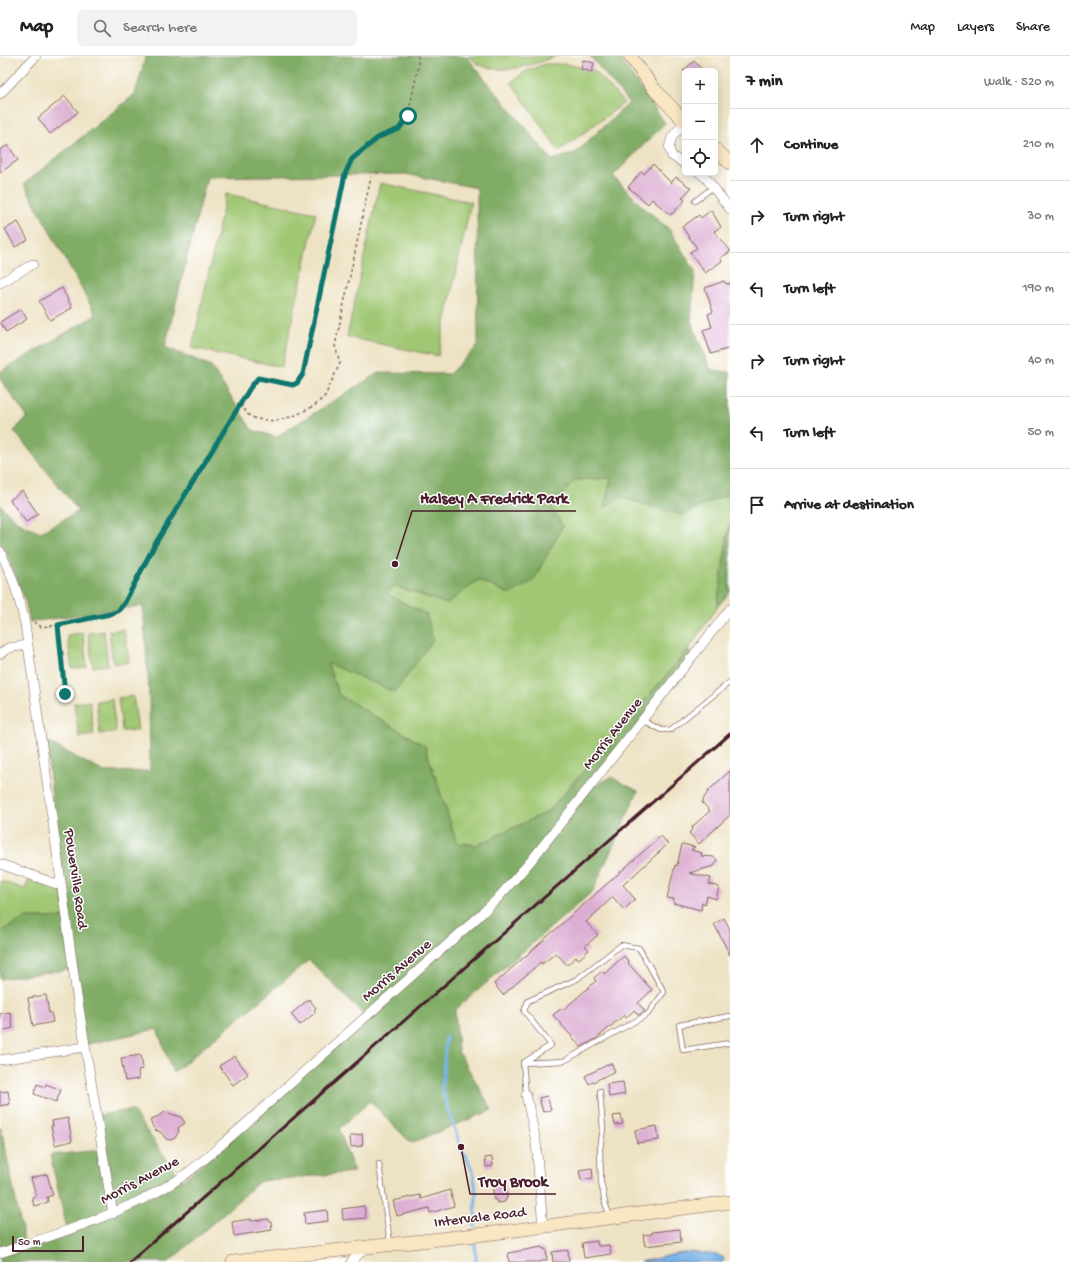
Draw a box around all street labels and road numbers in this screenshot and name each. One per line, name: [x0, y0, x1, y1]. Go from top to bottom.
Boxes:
street label: Morris Avenue: [579, 694, 647, 774]
street label: Powerville Road: [59, 827, 91, 932]
street label: Morris Avenue: [359, 936, 436, 1006]
street label: Morris Avenue: [98, 1153, 183, 1209]
street label: Intervale Road: [433, 1203, 528, 1233]

